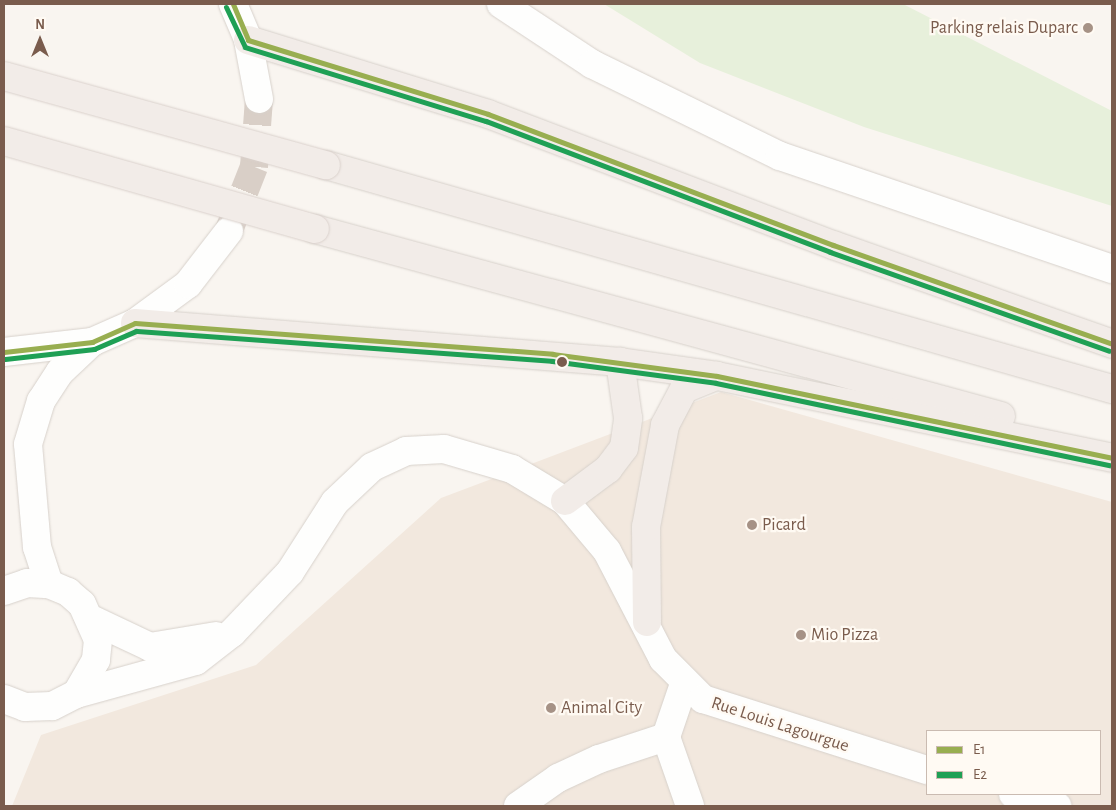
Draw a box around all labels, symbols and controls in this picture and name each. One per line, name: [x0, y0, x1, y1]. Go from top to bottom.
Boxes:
north arrow: [15, 15, 65, 65]
place label: Parking relais Duparc: [930, 17, 1078, 39]
text: N: [35, 18, 45, 32]
marker: Parking relais Duparc: [1082, 22, 1094, 34]
unlabelled marker: [557, 357, 567, 367]
place label: Picard: [762, 514, 806, 536]
marker: Picard: [746, 519, 758, 531]
place label: Mio Pizza: [811, 624, 878, 646]
marker: Mio Pizza: [795, 629, 807, 641]
street label: Rue Louis Lagourgue: [708, 693, 852, 757]
place label: Animal City: [561, 697, 642, 719]
marker: Animal City: [545, 702, 557, 714]
legend: [926, 730, 1101, 795]
text: E1: [973, 742, 985, 757]
text: E2: [973, 767, 987, 782]

